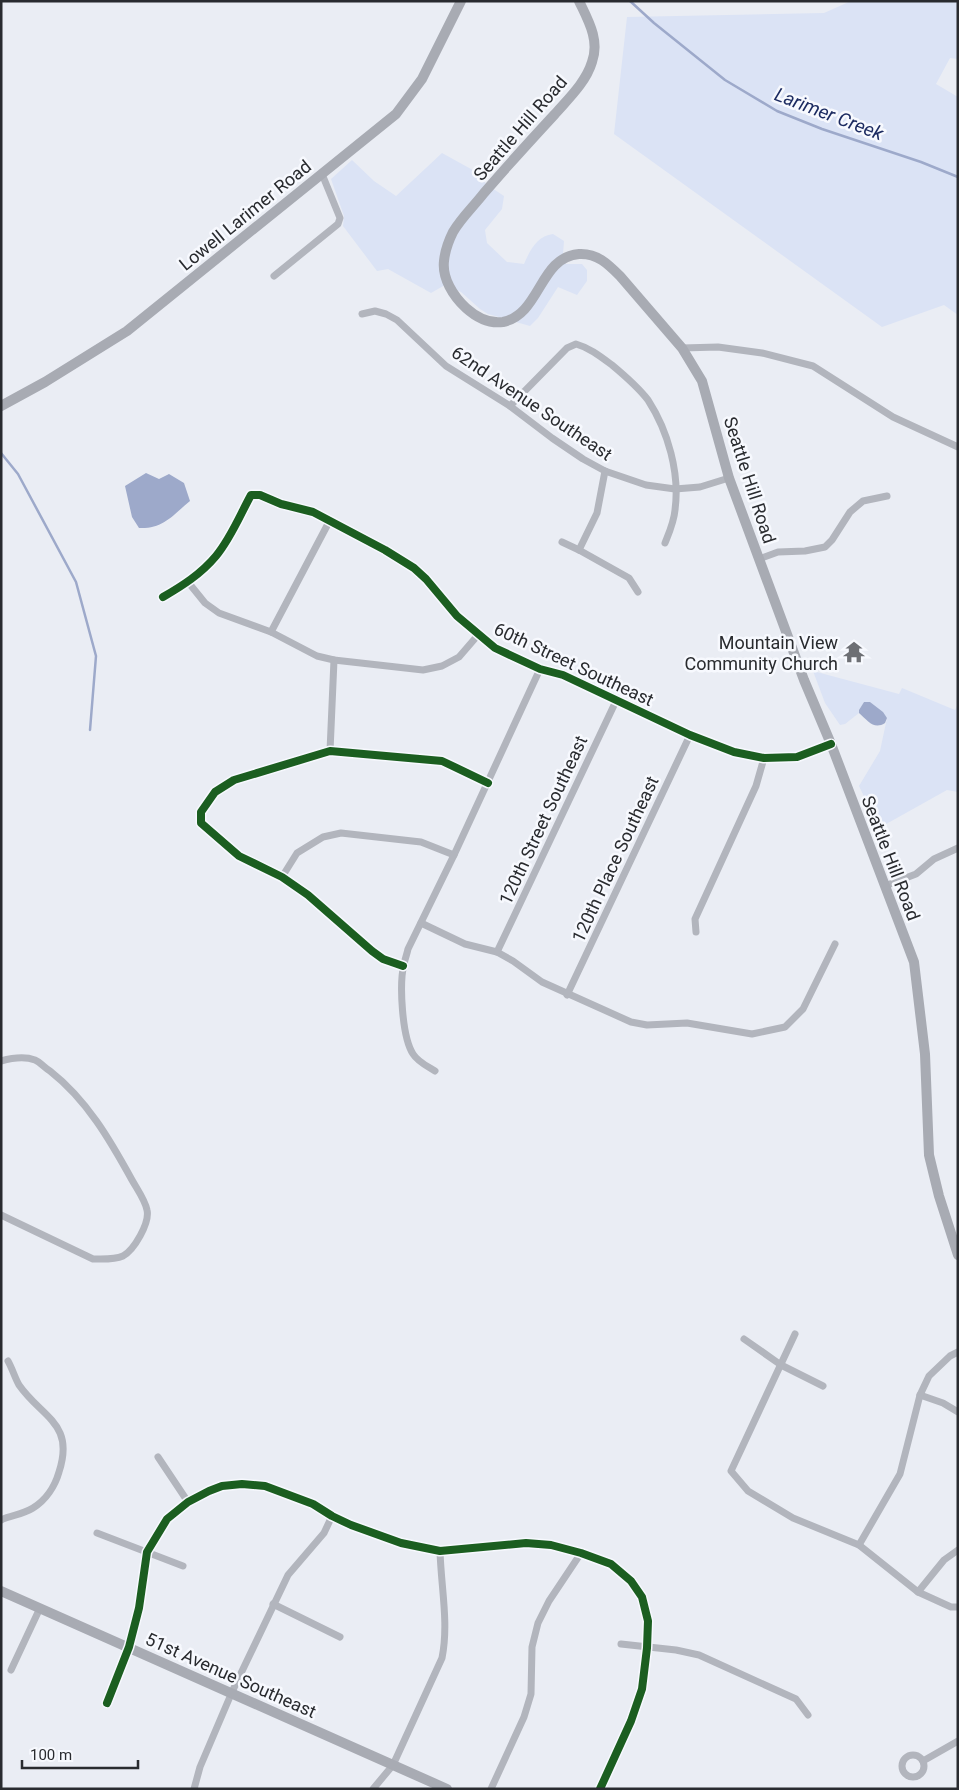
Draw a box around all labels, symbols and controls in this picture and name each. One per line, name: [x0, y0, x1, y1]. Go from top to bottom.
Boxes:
street label: Seattle Hill Road: [469, 71, 571, 185]
water label: Larimer Creek: [771, 83, 887, 145]
street label: Lowell Larimer Road: [175, 155, 315, 275]
street label: 62nd Avenue Southeast: [448, 341, 616, 465]
street label: Seattle Hill Road: [720, 414, 780, 546]
street label: 60th Street Southeast: [491, 618, 657, 710]
place label: Mountain View Community Church: [685, 632, 838, 674]
temple icon: Mountain View Community Church: [841, 639, 867, 665]
street label: 120th Street Southeast: [495, 732, 591, 908]
street label: 120th Place Southeast: [567, 773, 663, 945]
street label: Seattle Hill Road: [858, 793, 924, 923]
street label: 51st Avenue Southeast: [142, 1628, 320, 1722]
scale bar: [22, 1738, 139, 1770]
text: 100 m: [30, 1746, 72, 1764]

